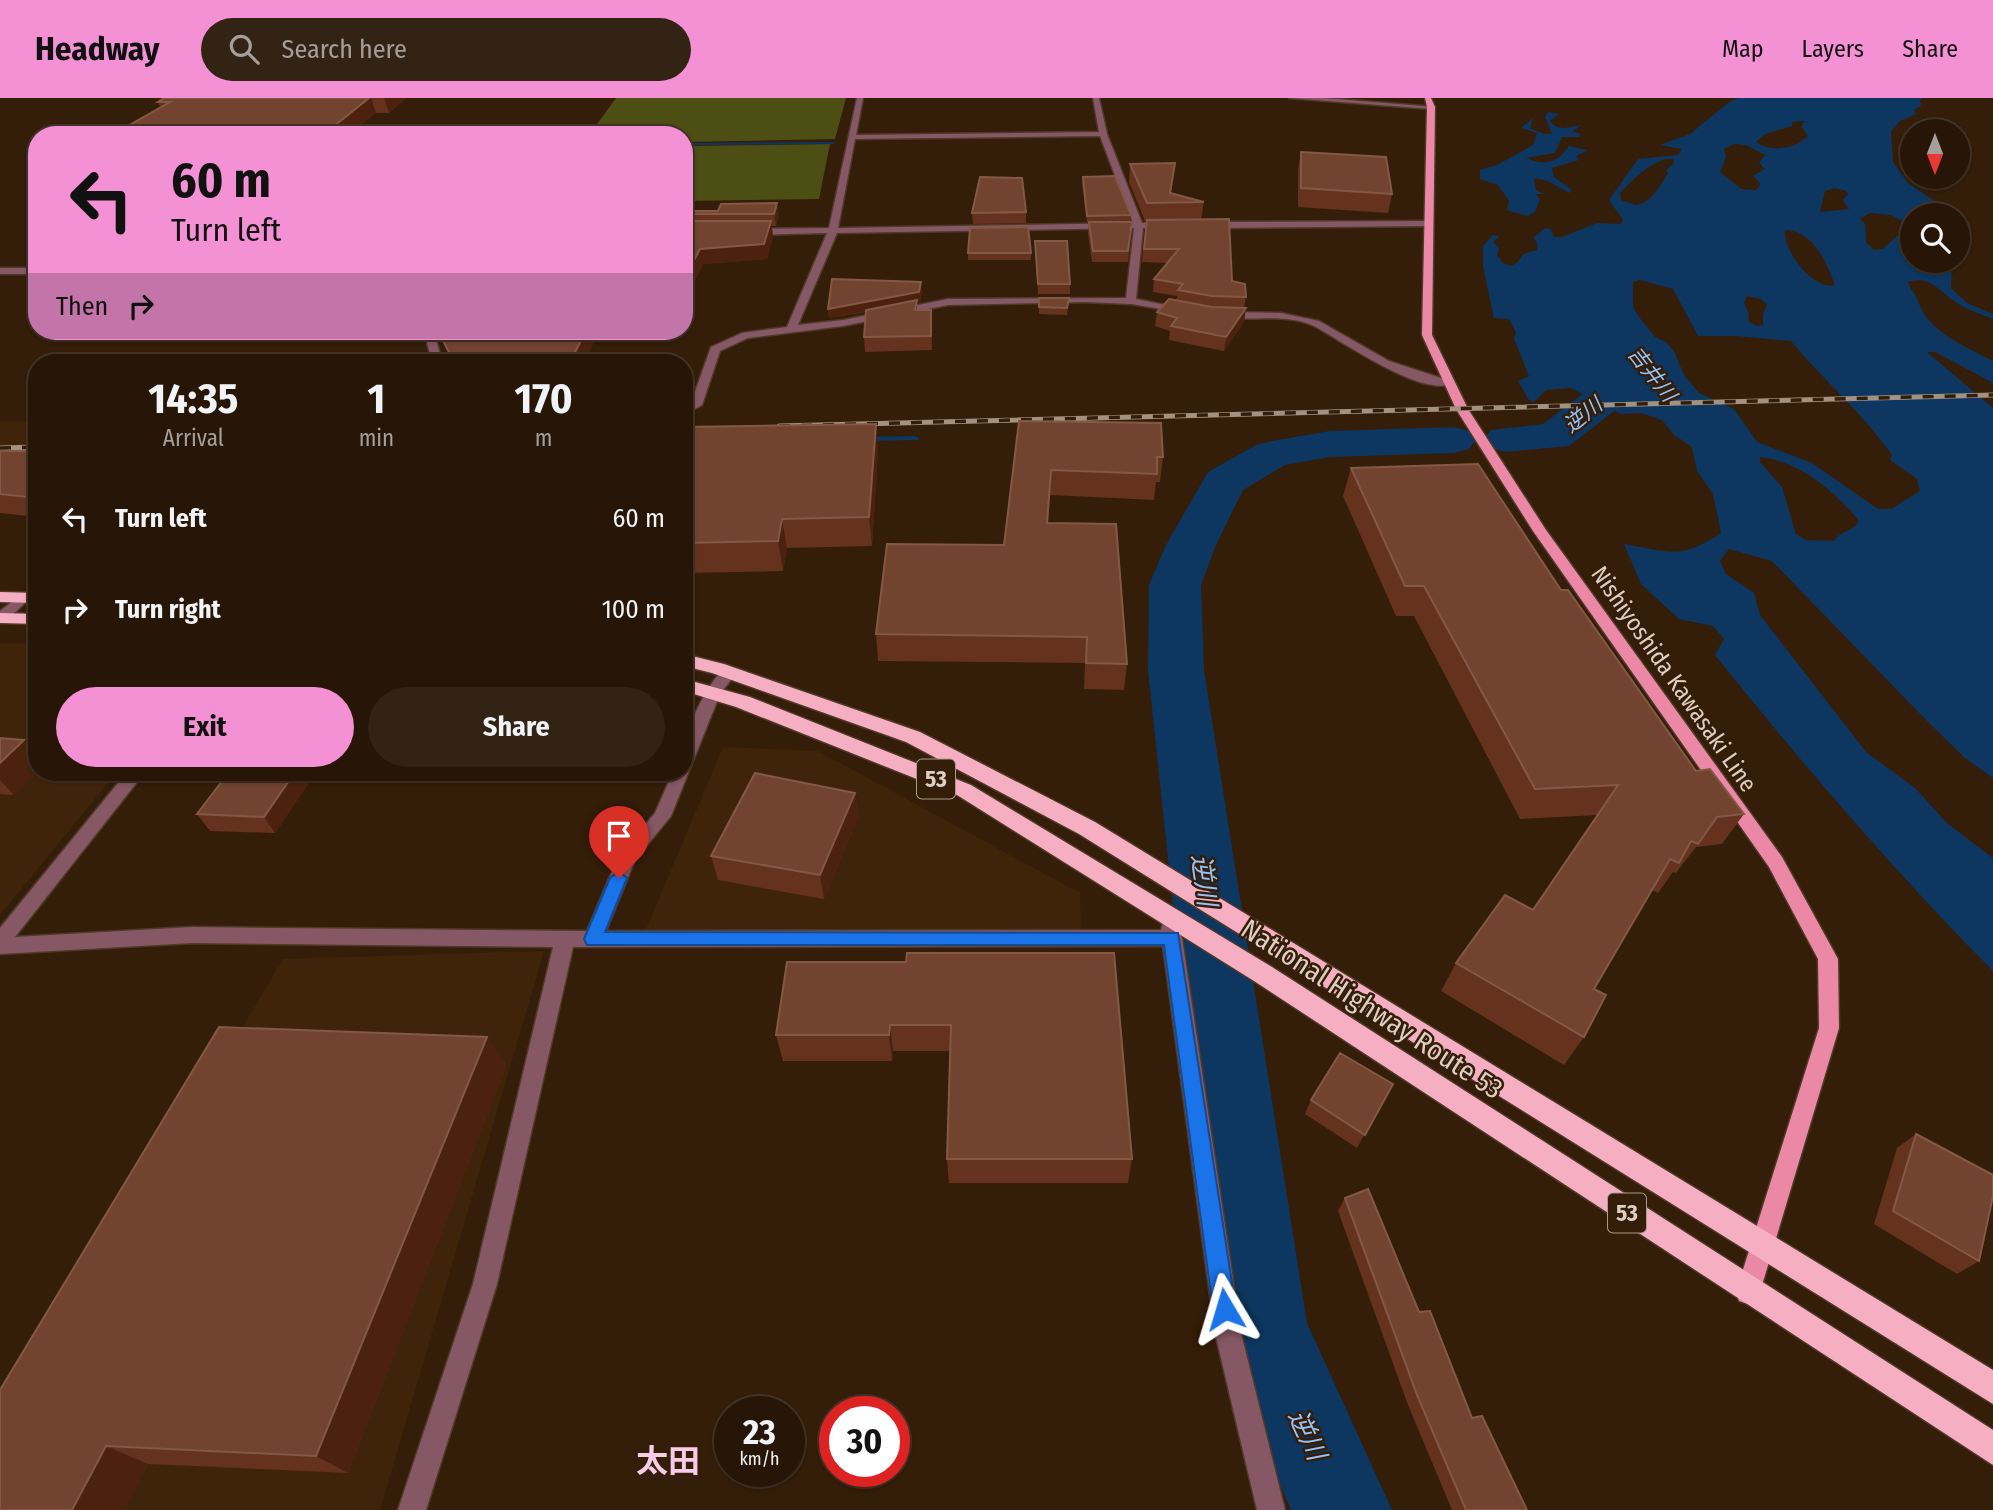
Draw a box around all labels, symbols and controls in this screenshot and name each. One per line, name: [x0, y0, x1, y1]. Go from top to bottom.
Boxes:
search box: [201, 18, 691, 81]
text: Headway: [35, 29, 159, 69]
icon: search: [225, 30, 263, 68]
text: Search here: [281, 34, 407, 65]
text: Map: [1722, 35, 1764, 63]
text: Layers: [1802, 35, 1864, 63]
text: Share: [1902, 35, 1958, 63]
north arrow: [1900, 119, 1970, 189]
map controls: [1900, 119, 1970, 273]
text: 60 m: [171, 151, 271, 210]
icon: left: [56, 154, 147, 245]
button: search: [1900, 203, 1970, 273]
text: Turn left: [171, 211, 281, 249]
icon: right: [122, 287, 160, 325]
text: Then: [56, 291, 108, 322]
water label: 吉井川: [1622, 341, 1683, 408]
text: 14:35: [148, 374, 238, 424]
text: 1: [368, 374, 385, 424]
text: 170: [515, 374, 573, 424]
water label: 逆川: [1558, 391, 1609, 438]
text: Arrival: [163, 424, 224, 452]
text: min: [359, 424, 394, 452]
text: m: [535, 424, 552, 452]
icon: left: [56, 500, 94, 538]
text: Turn left: [115, 503, 207, 534]
text: 60 m: [612, 503, 665, 534]
street label: Nishiyoshida Kawasaki Line: [1585, 561, 1763, 797]
icon: right: [56, 591, 94, 629]
text: Turn right: [115, 594, 221, 625]
text: 100 m: [602, 594, 665, 625]
button: Exit: [56, 687, 354, 767]
button: Share: [368, 687, 665, 767]
road number: 53: [917, 760, 955, 799]
pin: [589, 806, 649, 878]
icon: arrive: [600, 817, 638, 855]
water label: 逆川: [1185, 852, 1223, 911]
street label: National Highway Route 53: [1235, 912, 1509, 1106]
road number: 53: [1608, 1194, 1646, 1232]
position arrow: [1188, 1272, 1262, 1346]
speed limit sign: 30: [819, 1396, 910, 1487]
water label: 逆川: [1282, 1405, 1333, 1468]
text: 23: [743, 1411, 776, 1453]
district label: 太田: [636, 1442, 700, 1480]
text: km/h: [739, 1448, 780, 1470]

